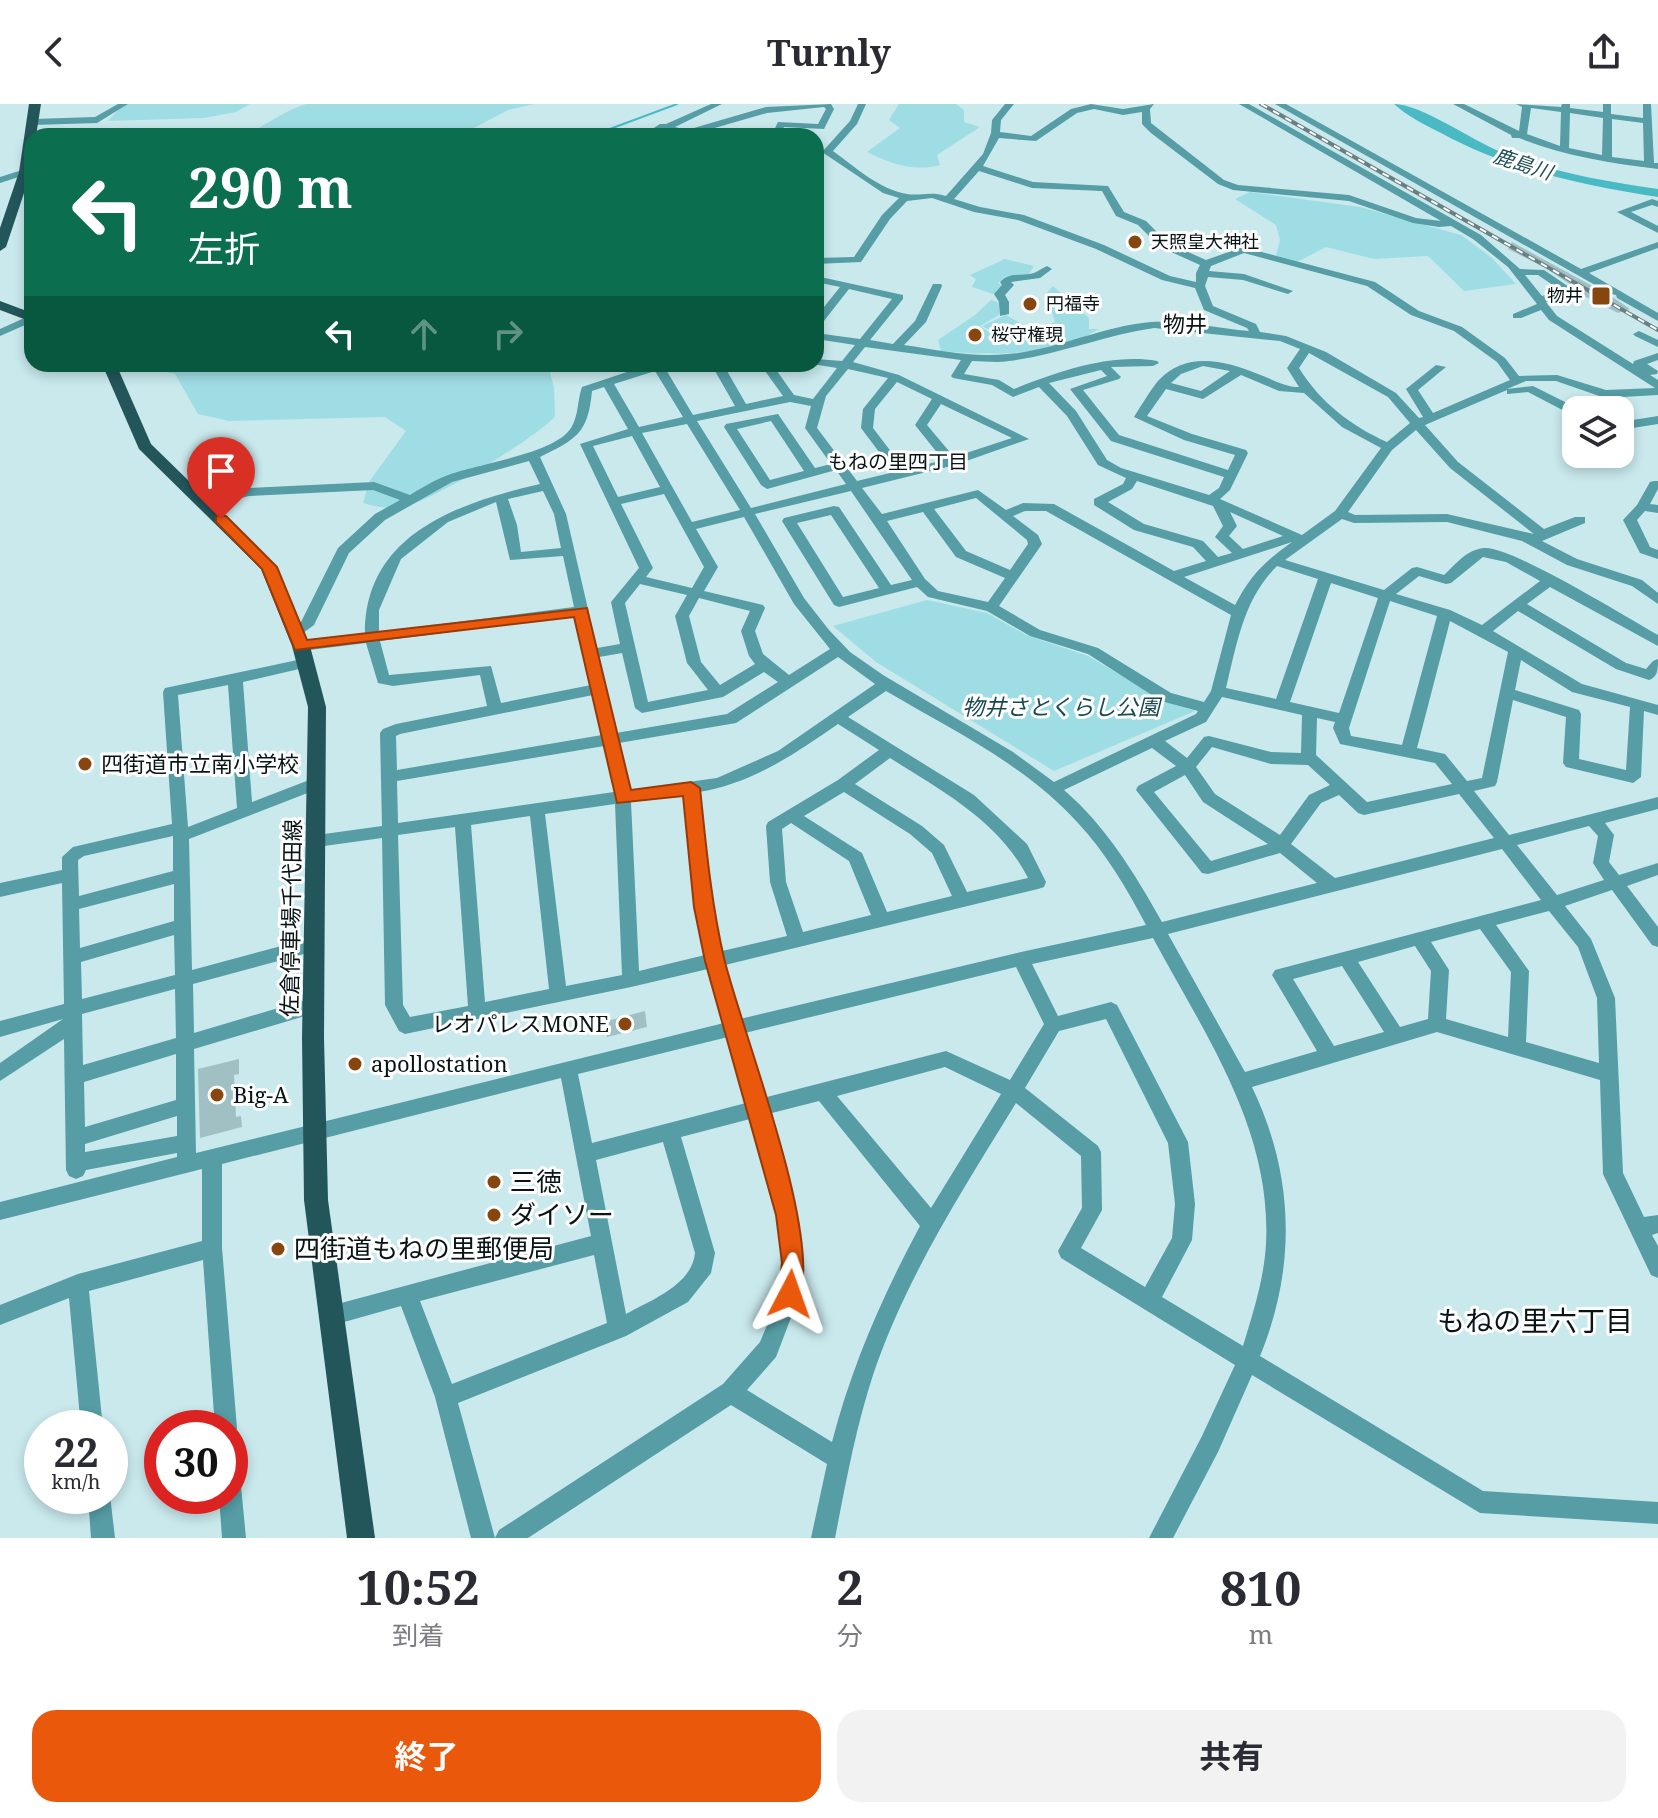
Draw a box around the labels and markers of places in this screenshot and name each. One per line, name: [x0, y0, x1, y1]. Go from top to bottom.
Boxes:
place label: 天照皇大神社: [1151, 229, 1259, 253]
marker: 天照皇大神社: [1126, 233, 1144, 251]
place label: 物井: [1547, 283, 1583, 307]
marker: 物井: [1590, 285, 1612, 307]
place label: 円福寺: [1046, 291, 1100, 315]
marker: 円福寺: [1021, 295, 1039, 313]
place label: 桜守権現: [991, 322, 1063, 346]
marker: 桜守権現: [966, 326, 984, 344]
pin: [187, 437, 255, 519]
place label: 四街道市立南小学校: [101, 748, 299, 778]
marker: 四街道市立南小学校: [76, 755, 94, 773]
place label: レオパレスMONE: [432, 1008, 609, 1038]
marker: レオパレスMONE: [616, 1015, 634, 1033]
place label: apollostation: [371, 1048, 508, 1078]
marker: apollostation: [346, 1055, 364, 1073]
place label: Big-A: [233, 1079, 289, 1109]
marker: Big-A: [208, 1086, 226, 1104]
place label: 三徳: [510, 1163, 562, 1199]
marker: 三徳: [485, 1173, 503, 1191]
place label: ダイソー: [510, 1196, 614, 1232]
marker: ダイソー: [485, 1206, 503, 1224]
place label: 四街道もねの里郵便局: [294, 1230, 554, 1266]
marker: 四街道もねの里郵便局: [269, 1240, 287, 1258]

